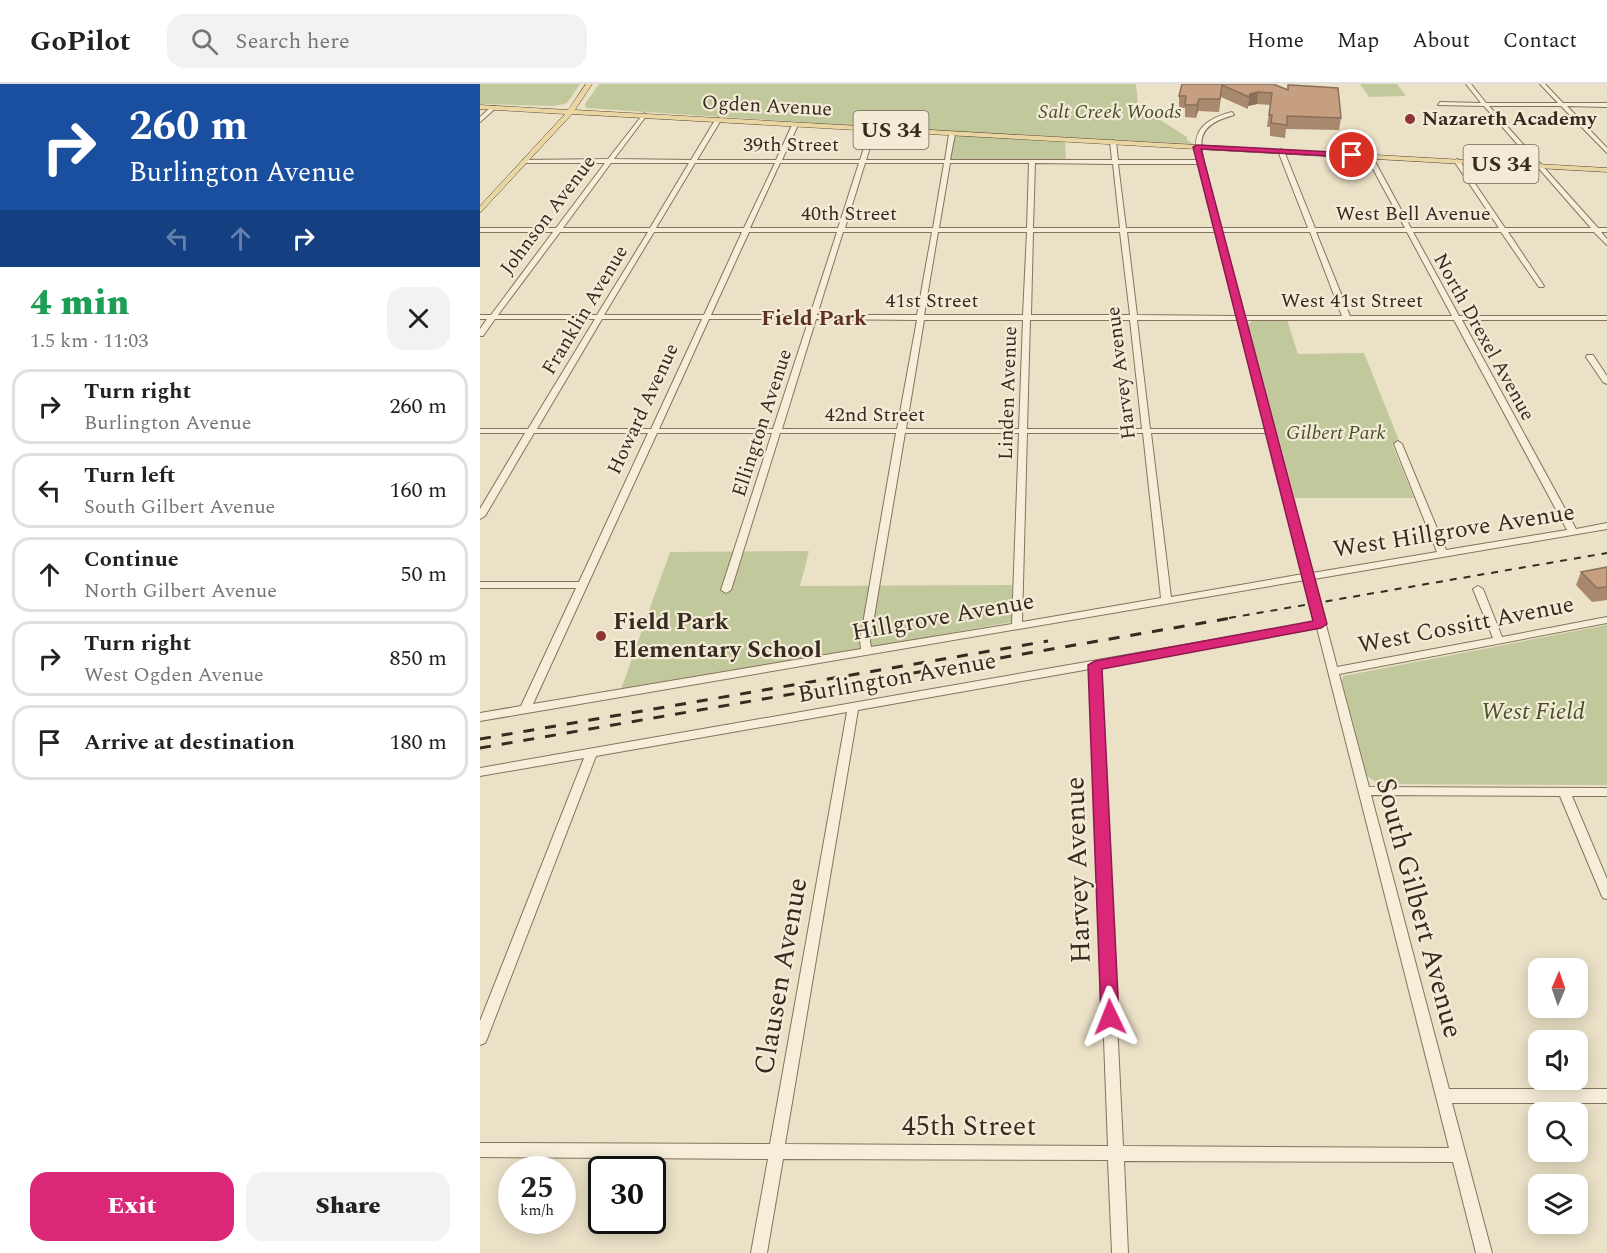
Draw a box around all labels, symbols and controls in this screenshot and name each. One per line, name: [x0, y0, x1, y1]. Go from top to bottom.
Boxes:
search box: [167, 14, 587, 68]
text: GoPilot: [30, 20, 131, 63]
icon: search: [188, 25, 221, 58]
text: Search here: [236, 25, 350, 58]
text: Home: [1247, 25, 1304, 57]
text: Map: [1337, 25, 1379, 57]
text: About: [1412, 25, 1470, 57]
text: Contact: [1503, 25, 1577, 57]
street label: Ogden Avenue: [701, 88, 833, 124]
text: 260 m: [129, 95, 248, 158]
park label: Salt Creek Woods: [1039, 97, 1181, 127]
place label: Nazareth Academy: [1422, 104, 1598, 134]
icon: right: [30, 108, 108, 186]
road number: US 34: [854, 111, 928, 149]
marker: Nazareth Academy: [1403, 112, 1417, 126]
pin: [1326, 129, 1377, 180]
street label: 39th Street: [743, 130, 839, 160]
icon: arrive: [1335, 138, 1368, 171]
road number: US 34: [1464, 145, 1538, 183]
street label: Johnson Avenue: [493, 149, 603, 281]
text: Burlington Avenue: [129, 152, 355, 194]
street label: 40th Street: [801, 199, 897, 229]
street label: West Bell Avenue: [1335, 199, 1491, 229]
icon: left: [161, 222, 194, 255]
icon: ahead: [224, 222, 257, 255]
icon: right: [287, 222, 320, 255]
street label: Franklin Avenue: [534, 239, 636, 381]
street label: North Drexel Avenue: [1425, 248, 1543, 426]
text: 4 min: [30, 276, 130, 331]
street label: 41st Street: [886, 286, 979, 316]
street label: West 41st Street: [1281, 286, 1423, 316]
button: close: [387, 287, 450, 350]
district label: Field Park: [761, 302, 868, 335]
street label: Harvey Avenue: [1098, 305, 1144, 441]
street label: Linden Avenue: [991, 325, 1025, 461]
text: 1.5 km · 11:03: [30, 326, 148, 356]
street label: Howard Avenue: [599, 338, 687, 480]
street label: Ellington Avenue: [724, 345, 800, 501]
text: Turn right: [84, 375, 191, 408]
icon: right: [33, 390, 66, 423]
text: 260 m: [390, 390, 447, 423]
street label: 42nd Street: [825, 400, 925, 430]
text: Burlington Avenue: [84, 408, 251, 438]
park label: Gilbert Park: [1286, 418, 1387, 448]
text: Turn left: [84, 459, 176, 492]
icon: left: [33, 474, 66, 507]
text: 160 m: [390, 474, 447, 507]
text: South Gilbert Avenue: [84, 492, 275, 522]
street label: West Hillgrove Avenue: [1331, 494, 1577, 568]
text: Continue: [84, 543, 179, 576]
icon: ahead: [33, 558, 66, 591]
text: 50 m: [401, 558, 447, 591]
text: North Gilbert Avenue: [84, 576, 277, 606]
street label: Hillgrove Avenue: [849, 583, 1037, 651]
street label: West Cossitt Avenue: [1355, 586, 1577, 664]
place label: Field Park Elementary School: [613, 604, 822, 668]
text: Turn right: [84, 627, 191, 660]
marker: Field Park Elementary School: [594, 629, 608, 643]
icon: right: [33, 642, 66, 675]
text: 850 m: [390, 642, 447, 675]
street label: Burlington Avenue: [795, 643, 999, 713]
text: West Ogden Avenue: [84, 660, 264, 690]
park label: West Field: [1481, 694, 1585, 730]
icon: arrive: [33, 726, 66, 759]
text: Arrive at destination: [84, 726, 295, 759]
text: 180 m: [390, 726, 447, 759]
street label: South Gilbert Avenue: [1364, 773, 1474, 1043]
street label: Harvey Avenue: [1053, 776, 1103, 964]
street label: Clausen Avenue: [743, 874, 819, 1078]
north arrow: [1528, 958, 1588, 1018]
map controls: [1528, 958, 1588, 1234]
position arrow: [1078, 985, 1142, 1049]
button: sound: [1528, 1030, 1588, 1090]
button: search: [1528, 1102, 1588, 1162]
street label: 45th Street: [902, 1105, 1036, 1148]
speed limit sign: 30: [588, 1156, 666, 1234]
text: 25: [520, 1165, 554, 1211]
button: Exit: [30, 1172, 234, 1241]
button: Share: [246, 1172, 450, 1241]
button: layers: [1528, 1174, 1588, 1234]
text: km/h: [520, 1199, 554, 1222]

